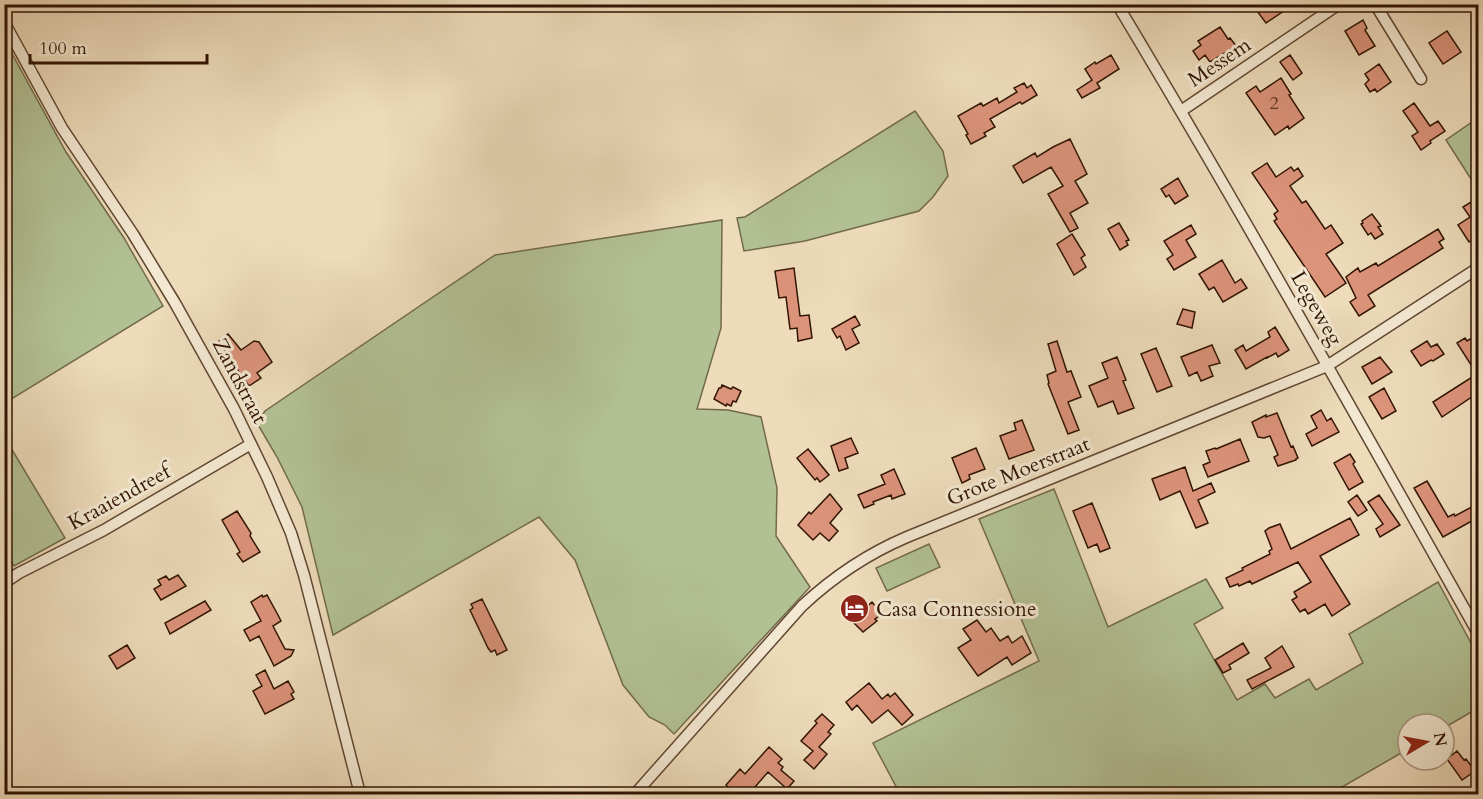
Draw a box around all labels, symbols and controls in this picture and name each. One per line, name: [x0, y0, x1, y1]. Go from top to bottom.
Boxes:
scale bar: [30, 27, 207, 65]
street label: Messem: [1182, 31, 1257, 94]
text: 100 m: [39, 36, 87, 61]
house number: 2: [1269, 91, 1279, 116]
street label: Legeweg: [1284, 266, 1350, 351]
street label: Zandstraat: [205, 333, 274, 430]
street label: Grote Moerstraat: [942, 429, 1094, 513]
street label: Kraaiendreef: [63, 456, 179, 538]
hotel icon: Casa Connessione: [839, 593, 871, 625]
place label: Casa Connessione: [876, 595, 1036, 624]
north arrow: [1396, 712, 1456, 772]
text: N: [1428, 731, 1452, 748]

